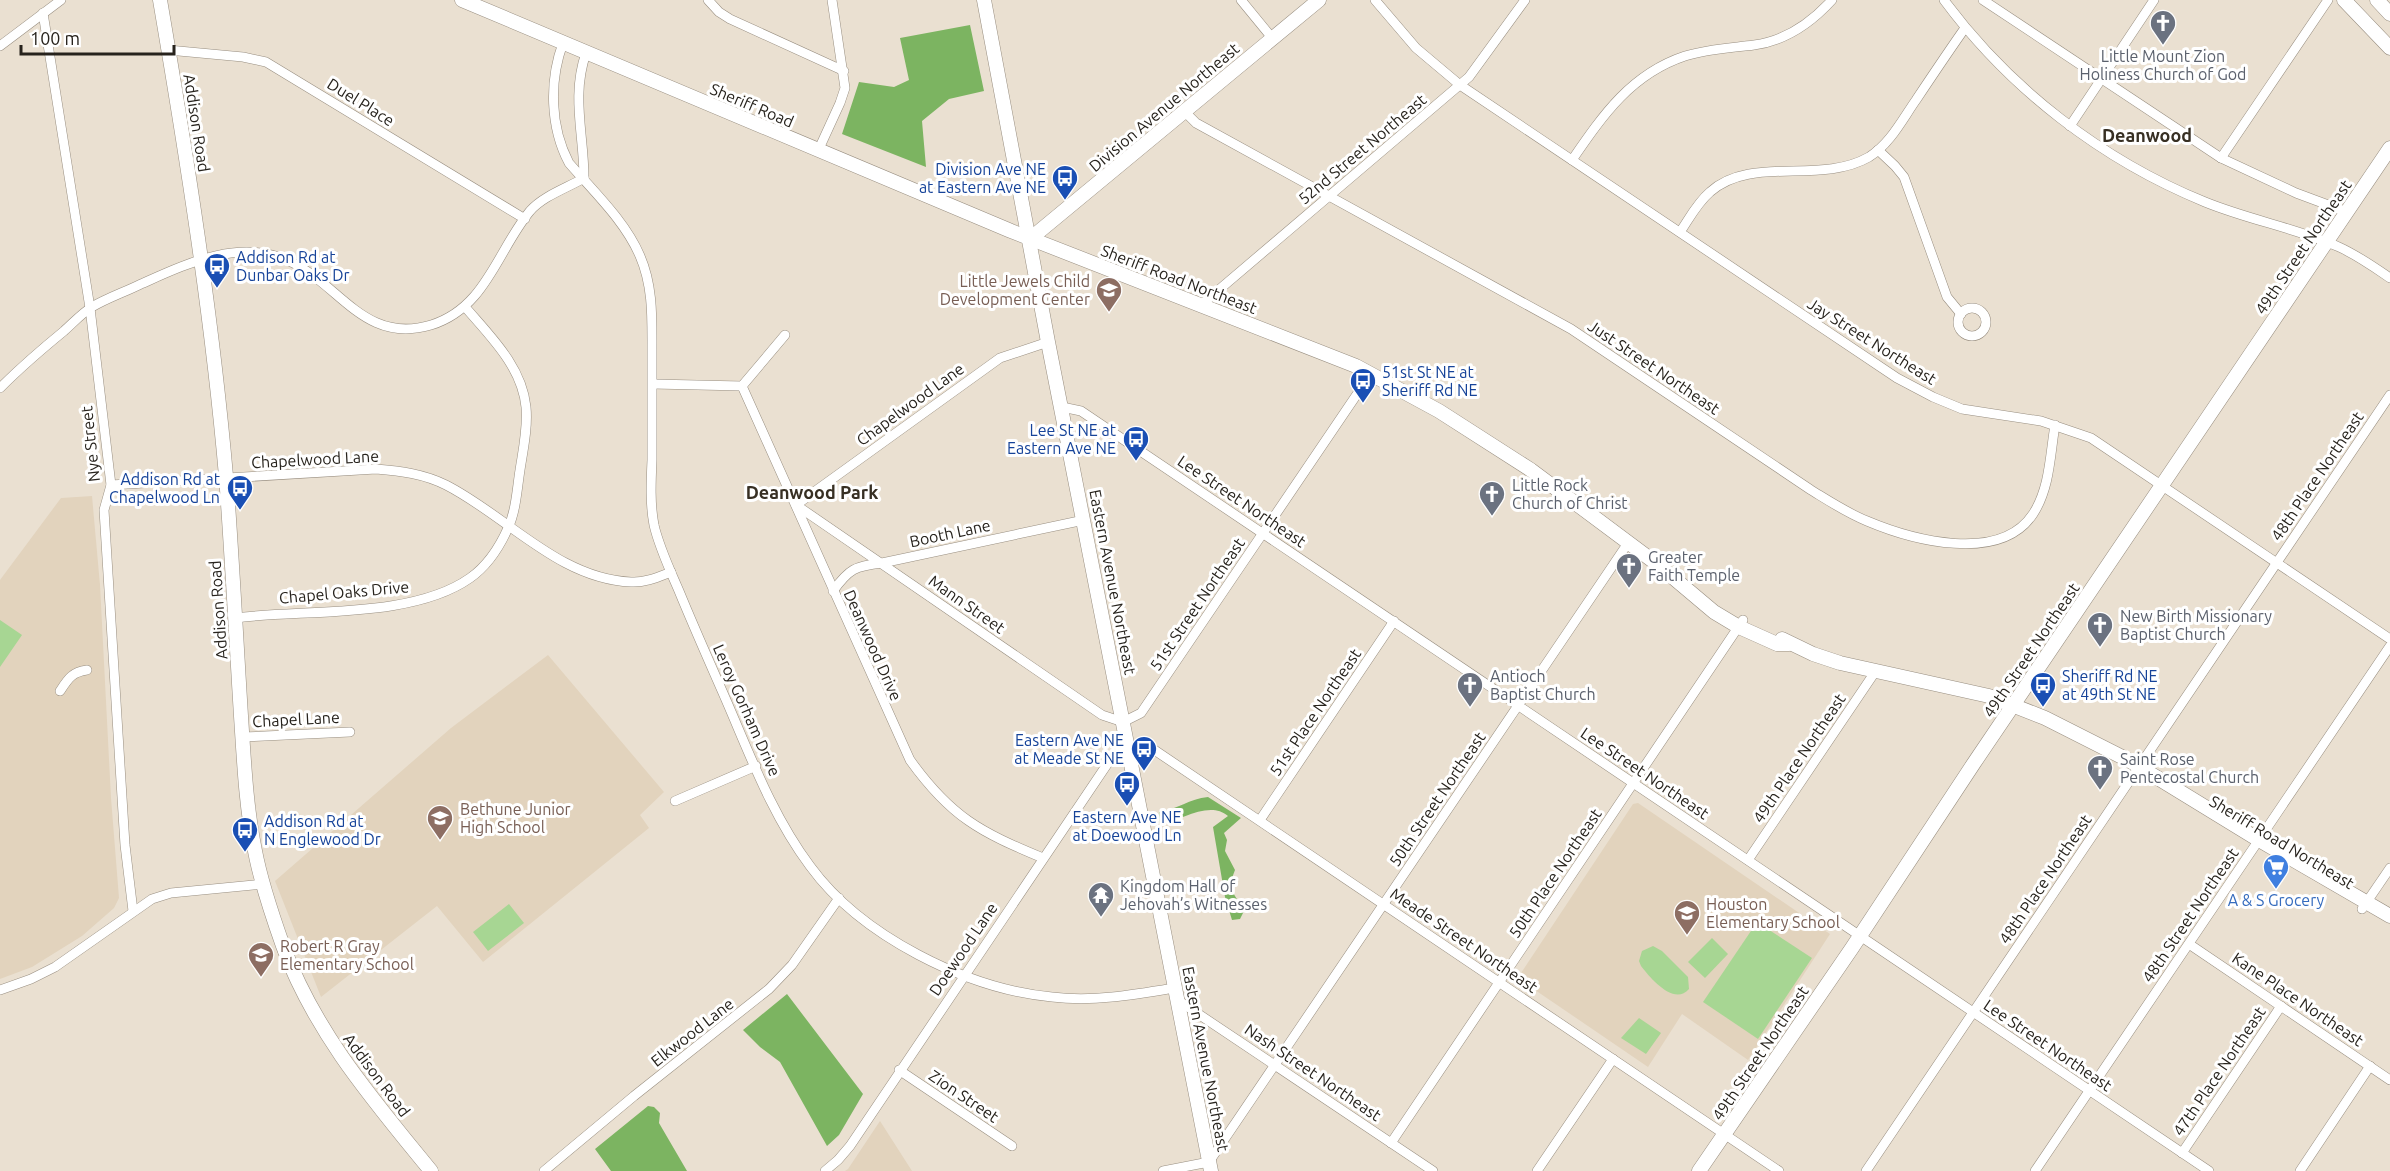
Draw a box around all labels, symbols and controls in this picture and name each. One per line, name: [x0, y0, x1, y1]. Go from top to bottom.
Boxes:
church icon: Little Mount Zion Holiness Church of God: [2148, 8, 2178, 46]
scale bar: [21, 18, 174, 56]
text: 100 m: [30, 28, 80, 48]
street label: Division Avenue Northeast: [1085, 39, 1243, 175]
place label: Little Mount Zion Holiness Church of God: [2080, 47, 2246, 83]
street label: Addison Road: [180, 73, 214, 173]
street label: Duel Place: [324, 74, 398, 130]
street label: Sheriff Road: [707, 79, 797, 131]
street label: 52nd Street Northeast: [1295, 90, 1430, 208]
district label: Deanwood: [2102, 125, 2192, 145]
place label: Division Ave NE at Eastern Ave NE: [919, 160, 1046, 196]
bus stop icon: Division Ave NE at Eastern Ave NE: [1050, 163, 1080, 201]
street label: 49th Street Northeast: [2251, 176, 2355, 318]
street label: Sheriff Road Northeast: [1099, 241, 1260, 317]
place label: Addison Rd at Dunbar Oaks Dr: [236, 248, 350, 284]
bus stop icon: Addison Rd at Dunbar Oaks Dr: [202, 251, 232, 289]
place label: Little Jewels Child Development Center: [940, 272, 1090, 308]
school or university icon: Little Jewels Child Development Center: [1094, 275, 1124, 313]
street label: Jay Street Northeast: [1804, 294, 1940, 388]
street label: Just Street Northeast: [1585, 316, 1724, 418]
street label: Chapelwood Lane: [853, 359, 967, 449]
place label: 51st St NE at Sheriff Rd NE: [1382, 363, 1478, 399]
bus stop icon: 51st St NE at Sheriff Rd NE: [1348, 366, 1378, 404]
street label: Nye Street: [77, 404, 103, 483]
street label: 48th Place Northeast: [2267, 408, 2367, 544]
place label: Lee St NE at Eastern Ave NE: [1007, 421, 1117, 457]
bus stop icon: Lee St NE at Eastern Ave NE: [1121, 424, 1151, 462]
street label: Chapelwood Lane: [251, 447, 379, 471]
street label: Lee Street Northeast: [1175, 451, 1310, 551]
place label: Addison Rd at Chapelwood Ln: [109, 470, 221, 506]
bus stop icon: Addison Rd at Chapelwood Ln: [225, 473, 255, 511]
place label: Little Rock Church of Christ: [1512, 476, 1628, 512]
church icon: Little Rock Church of Christ: [1477, 479, 1507, 517]
district label: Deanwood Park: [746, 482, 878, 502]
street label: Eastern Avenue Northeast: [1086, 488, 1140, 677]
street label: Booth Lane: [908, 516, 992, 550]
street label: 51st Street Northeast: [1146, 534, 1248, 674]
place label: Greater Faith Temple: [1648, 548, 1740, 584]
church icon: Greater Faith Temple: [1614, 551, 1644, 589]
street label: Addison Road: [206, 560, 230, 660]
street label: Mann Street: [925, 571, 1009, 637]
street label: Chapel Oaks Drive: [278, 577, 410, 607]
street label: 49th Street Northeast: [1979, 579, 2083, 721]
street label: Deanwood Drive: [840, 587, 906, 703]
place label: New Birth Missionary Baptist Church: [2120, 607, 2272, 643]
church icon: New Birth Missionary Baptist Church: [2085, 610, 2115, 648]
street label: Leroy Gorham Drive: [710, 641, 784, 779]
street label: 51st Place Northeast: [1266, 644, 1365, 779]
place label: Antioch Baptist Church: [1490, 667, 1596, 703]
place label: Sheriff Rd NE at 49th St NE: [2062, 667, 2158, 703]
church icon: Antioch Baptist Church: [1455, 670, 1485, 708]
bus stop icon: Sheriff Rd NE at 49th St NE: [2028, 670, 2058, 708]
street label: 49th Place Northeast: [1749, 690, 1849, 826]
street label: Chapel Lane: [252, 708, 340, 730]
street label: Lee Street Northeast: [1578, 723, 1713, 823]
street label: 50th Street Northeast: [1385, 728, 1489, 870]
place label: Eastern Ave NE at Meade St NE: [1014, 731, 1124, 767]
bus stop icon: Eastern Ave NE at Meade St NE: [1129, 734, 1159, 772]
place label: Saint Rose Pentecostal Church: [2120, 750, 2259, 786]
church icon: Saint Rose Pentecostal Church: [2085, 753, 2115, 791]
bus stop icon: Eastern Ave NE at Doewood Ln: [1112, 769, 1142, 807]
street label: Sheriff Road Northeast: [2207, 792, 2358, 893]
place label: Bethune Junior High School: [460, 800, 571, 836]
school or university icon: Bethune Junior High School: [425, 803, 455, 841]
street label: 50th Place Northeast: [1505, 805, 1605, 941]
place label: Eastern Ave NE at Doewood Ln: [1072, 808, 1182, 844]
street label: 48th Place Northeast: [1995, 811, 2095, 947]
place label: Addison Rd at N Englewood Dr: [264, 812, 381, 848]
bus stop icon: Addison Rd at N Englewood Dr: [230, 815, 260, 853]
street label: 48th Street Northeast: [2138, 844, 2242, 986]
supermarket icon: A & S Grocery: [2261, 852, 2291, 890]
place label: Kingdom Hall of Jehovah’s Witnesses: [1120, 877, 1267, 913]
temple icon: Kingdom Hall of Jehovah’s Witnesses: [1086, 880, 1116, 918]
street label: Meade Street Northeast: [1387, 884, 1542, 996]
place label: A & S Grocery: [2228, 891, 2325, 909]
place label: Houston Elementary School: [1706, 895, 1840, 931]
school or university icon: Houston Elementary School: [1672, 898, 1702, 936]
street label: Doewood Lane: [925, 899, 1001, 999]
place label: Robert R Gray Elementary School: [280, 937, 414, 973]
school or university icon: Robert R Gray Elementary School: [246, 940, 276, 978]
street label: Kane Place Northeast: [2229, 948, 2367, 1050]
street label: Eastern Avenue Northeast: [1179, 965, 1233, 1154]
street label: 49th Street Northeast: [1708, 982, 1812, 1124]
street label: Elkwood Lane: [647, 994, 737, 1070]
street label: Lee Street Northeast: [1981, 995, 2116, 1095]
street label: 47th Place Northeast: [2169, 1003, 2269, 1139]
street label: Nash Street Northeast: [1242, 1020, 1385, 1125]
street label: Addison Road: [340, 1030, 414, 1120]
street label: Zion Street: [926, 1066, 1003, 1126]

